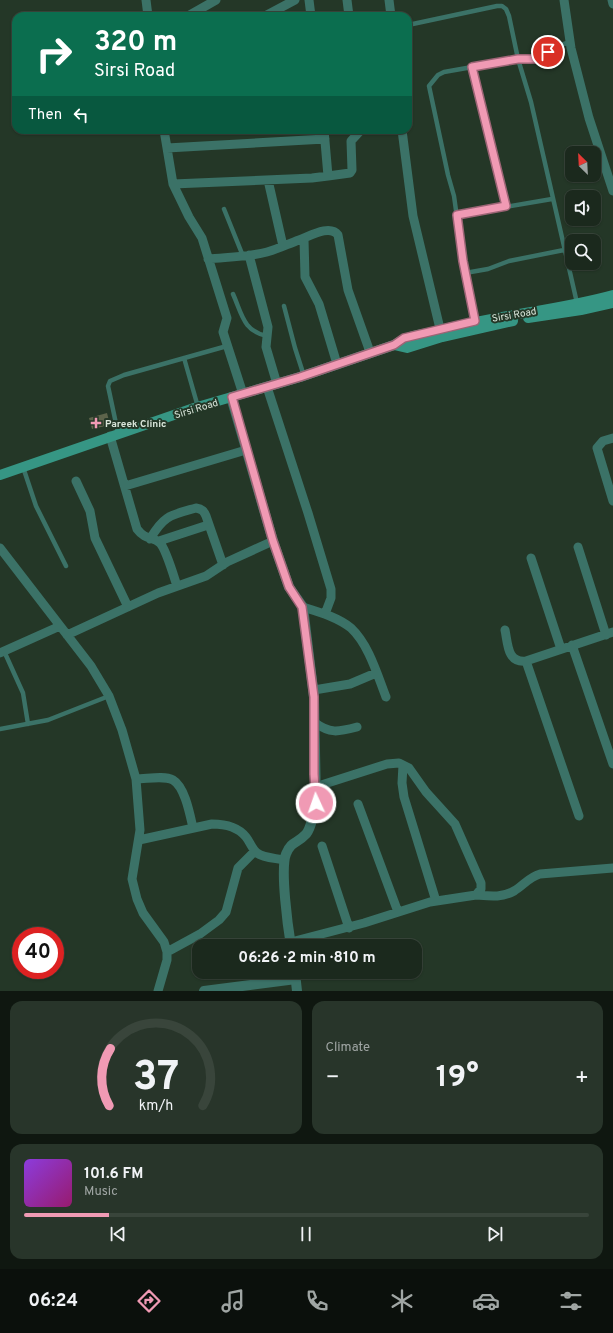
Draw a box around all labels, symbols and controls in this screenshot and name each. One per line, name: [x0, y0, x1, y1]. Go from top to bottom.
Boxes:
text: 320 m: [94, 25, 177, 61]
icon: right: [28, 28, 80, 80]
pin: [531, 35, 565, 69]
icon: arrive: [537, 41, 559, 63]
text: Sirsi Road: [94, 60, 175, 83]
icon: left: [70, 104, 92, 126]
text: Then: [28, 106, 62, 125]
north arrow: [565, 146, 601, 182]
map controls: [565, 146, 601, 270]
button: sound: [565, 190, 601, 226]
button: search: [565, 234, 601, 270]
street label: Sirsi Road: [491, 305, 538, 326]
street label: Sirsi Road: [173, 397, 220, 422]
marker: Pareek Clinic: [90, 417, 102, 429]
place label: Pareek Clinic: [105, 418, 166, 431]
position arrow: [295, 782, 337, 824]
speed limit sign: 40: [12, 927, 64, 979]
text: 06:26 · 2 min · 810 m: [238, 949, 376, 968]
text: Climate: [326, 1040, 370, 1056]
text: 37: [132, 1051, 179, 1104]
text: 19°: [436, 1060, 479, 1097]
text: −: [326, 1065, 340, 1092]
text: +: [575, 1065, 589, 1092]
text: km/h: [138, 1096, 173, 1114]
text: 101.6 FM: [84, 1165, 143, 1184]
text: Music: [84, 1184, 118, 1200]
icon: previous: [107, 1223, 129, 1245]
icon: pause: [295, 1223, 317, 1245]
icon: next: [484, 1223, 506, 1245]
icon: directions: [135, 1287, 163, 1315]
icon: music: [219, 1287, 247, 1315]
icon: phone: [303, 1287, 331, 1315]
icon: climate: [388, 1287, 416, 1315]
icon: car: [472, 1287, 500, 1315]
icon: filters: [557, 1287, 585, 1315]
text: 06:24: [28, 1290, 78, 1313]

